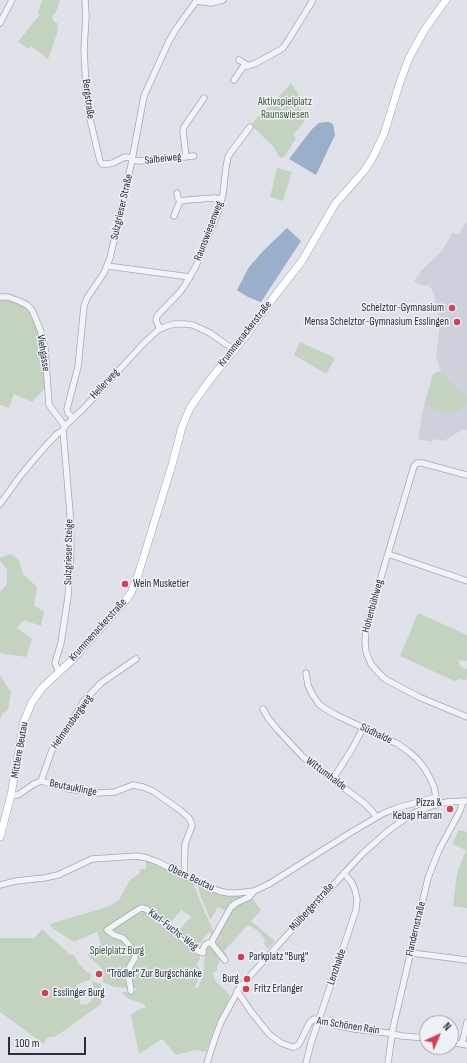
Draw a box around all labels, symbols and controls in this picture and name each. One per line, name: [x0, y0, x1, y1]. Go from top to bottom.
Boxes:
street label: Bergstraße: [79, 78, 97, 120]
park label: Aktivspielplatz Raunswiesen: [258, 95, 312, 121]
street label: Salbeiweg: [144, 151, 182, 167]
street label: Sulzgrieser Straße: [108, 173, 136, 241]
street label: Raunswiesenweg: [192, 199, 226, 263]
street label: Krummenackerstraße: [215, 299, 275, 369]
place label: Schelztor-Gymnasium: [362, 301, 444, 315]
marker: Schelztor-Gymnasium: [447, 303, 457, 313]
place label: Mensa Schelztor-Gymnasium Esslingen: [304, 315, 449, 329]
marker: Mensa Schelztor-Gymnasium Esslingen: [452, 317, 462, 327]
street label: Viehgasse: [34, 334, 52, 372]
street label: Hellerweg: [88, 366, 122, 402]
street label: Sulzgrieser Steige: [62, 519, 76, 585]
place label: Wein Musketier: [133, 577, 189, 591]
street label: Hohenbühlweg: [360, 578, 386, 634]
marker: Wein Musketier: [120, 579, 130, 589]
street label: Krummenackerstraße: [66, 596, 130, 664]
street label: Helmensbergweg: [48, 692, 96, 752]
street label: Mittlere Beutau: [9, 721, 31, 779]
street label: Südhalde: [358, 721, 394, 747]
street label: Wittumhalde: [303, 754, 349, 794]
street label: Beutauklinge: [48, 777, 98, 799]
place label: Pizza & Kebap Harran: [393, 796, 442, 822]
marker: Pizza & Kebap Harran: [445, 804, 455, 814]
street label: Obere Beutau: [166, 862, 216, 894]
street label: Mülbergerstraße: [287, 880, 337, 934]
street label: Flandernstraße: [403, 900, 429, 958]
street label: Karl-Fuchs-Weg: [145, 906, 201, 954]
park label: Spielplatz Burg: [90, 944, 144, 958]
street label: Lenzhalde: [325, 947, 349, 987]
place label: Parkplatz "Burg": [249, 950, 308, 964]
marker: Parkplatz "Burg": [236, 952, 246, 962]
place label: "Trödler" Zur Burgschänke: [107, 967, 202, 981]
marker: "Trödler" Zur Burgschänke: [94, 969, 104, 979]
place label: Burg: [222, 972, 239, 986]
marker: Burg: [242, 974, 252, 984]
place label: Fritz Erlanger: [254, 982, 303, 996]
marker: Fritz Erlanger: [241, 984, 251, 994]
place label: Esslinger Burg: [53, 986, 105, 1000]
marker: Esslinger Burg: [40, 988, 50, 998]
street label: Am Schönen Rain: [316, 1015, 380, 1037]
north arrow: [419, 1015, 459, 1055]
text: N: [440, 1020, 454, 1033]
scale bar: [10, 1029, 88, 1055]
text: 100 m: [15, 1036, 40, 1051]

